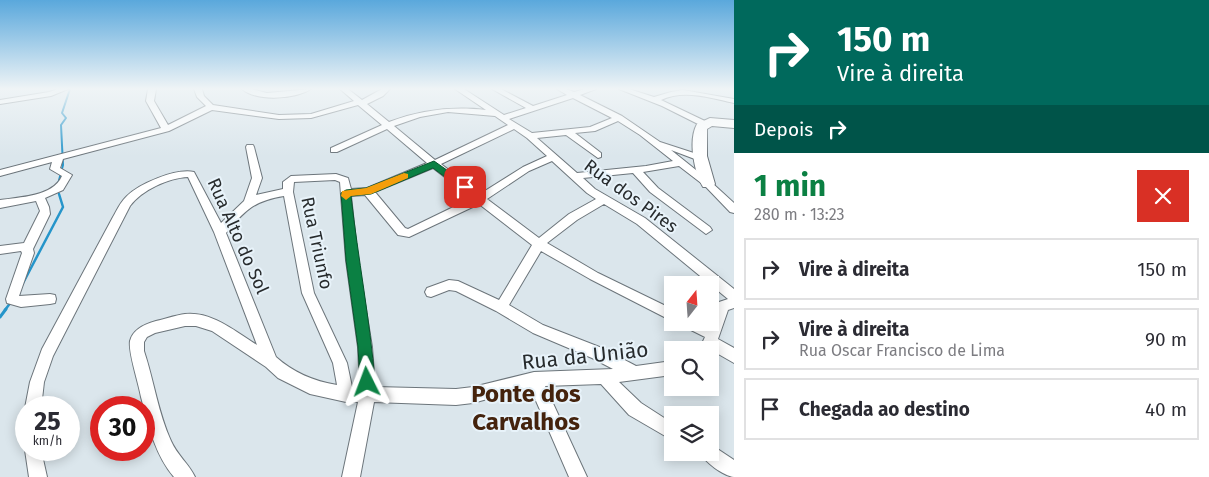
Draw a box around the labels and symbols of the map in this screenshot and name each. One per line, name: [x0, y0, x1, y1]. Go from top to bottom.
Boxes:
street label: Rua dos Pires: [580, 155, 682, 237]
pin: [444, 166, 486, 208]
street label: Rua Alto do Sol: [203, 175, 273, 297]
street label: Rua Triunfo: [296, 195, 338, 291]
north arrow: [664, 276, 719, 331]
street label: Rua da União: [520, 336, 650, 376]
position arrow: [340, 355, 392, 407]
district label: Ponte dos Carvalhos: [471, 380, 581, 436]
speed limit sign: 30: [90, 396, 155, 461]

